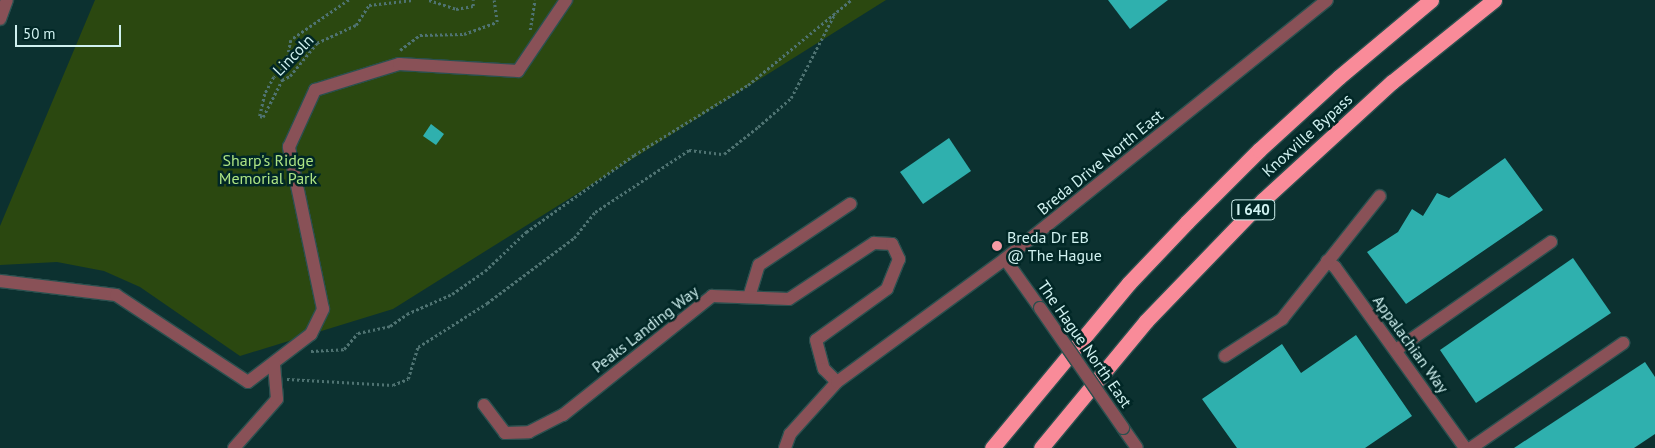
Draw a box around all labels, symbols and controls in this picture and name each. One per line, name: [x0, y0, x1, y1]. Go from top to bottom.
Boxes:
scale bar: [18, 15, 124, 47]
text: 50 m: [23, 24, 56, 43]
street label: Lincoln: [269, 30, 317, 80]
street label: Knoxville Bypass: [1258, 89, 1356, 181]
street label: Breda Drive North East: [1033, 105, 1167, 219]
park label: Sharp's Ridge Memorial Park: [219, 150, 317, 188]
road number: I 640: [1230, 198, 1276, 222]
place label: Breda Dr EB @ The Hague: [1007, 227, 1102, 265]
marker: Breda Dr EB @ The Hague: [991, 240, 1003, 252]
street label: The Hague North East: [1034, 277, 1136, 411]
street label: Peaks Landing Way: [588, 281, 702, 377]
street label: Appalachian Way: [1369, 291, 1453, 397]

